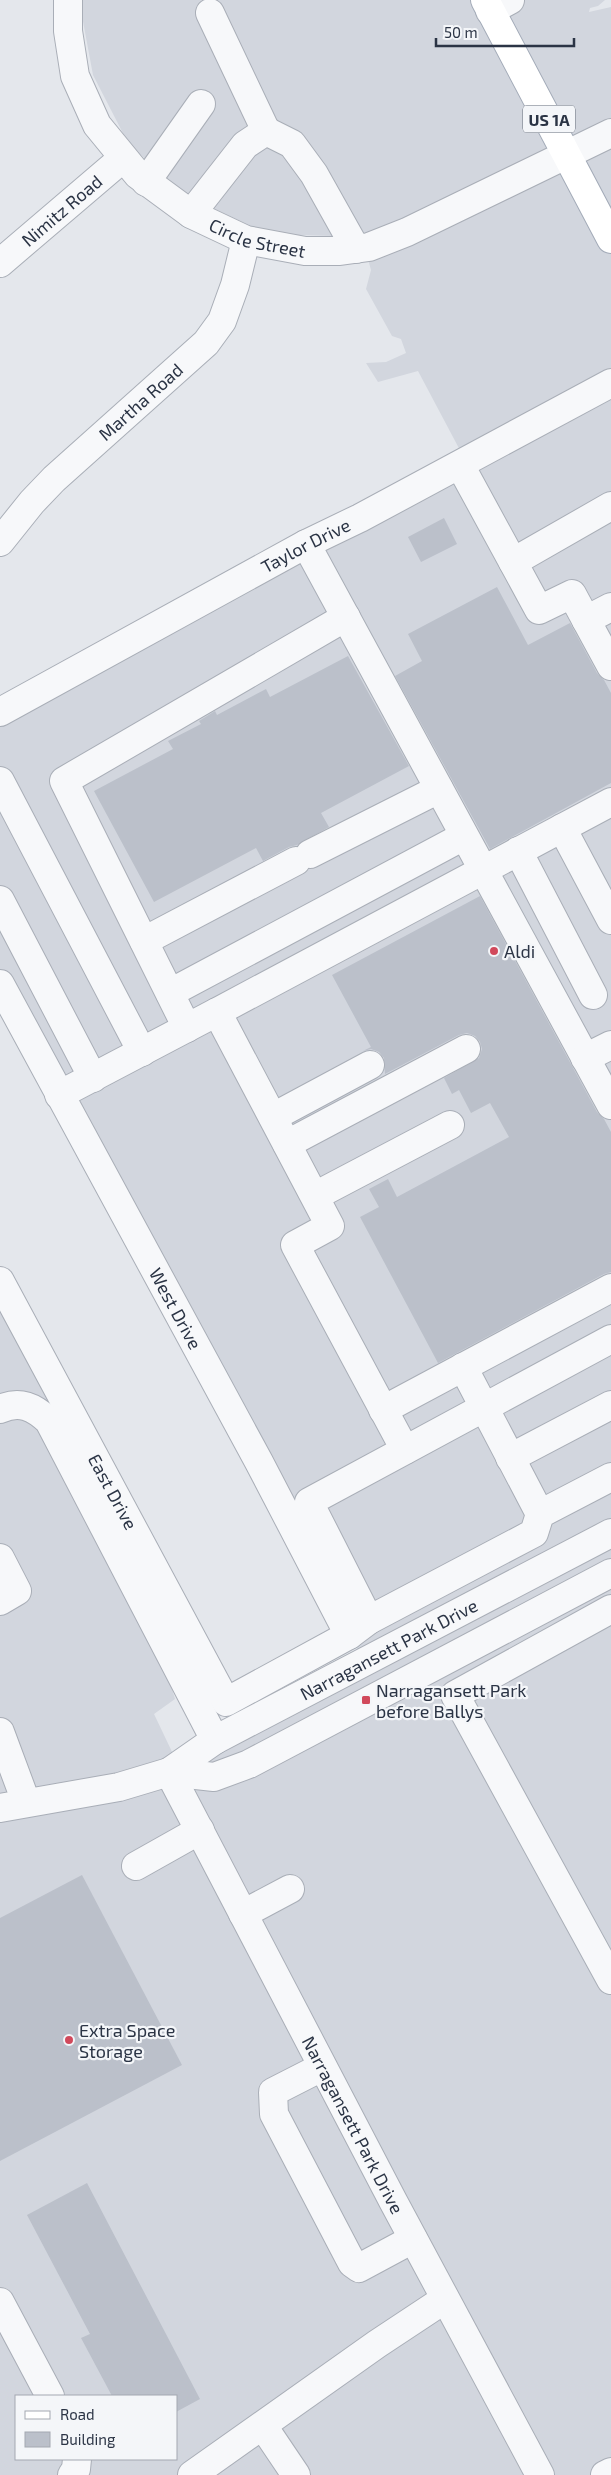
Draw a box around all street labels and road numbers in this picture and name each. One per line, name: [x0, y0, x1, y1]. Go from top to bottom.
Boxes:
road number: US 1A: [523, 106, 575, 132]
street label: Nimitz Road: [17, 170, 106, 251]
street label: Circle Street: [206, 213, 307, 262]
street label: Martha Road: [94, 358, 187, 445]
street label: Taylor Drive: [257, 513, 354, 578]
street label: West Drive: [145, 1264, 207, 1353]
street label: East Drive: [84, 1450, 142, 1533]
street label: Narragansett Park Drive: [296, 1594, 481, 1705]
street label: Narragansett Park Drive: [298, 2032, 409, 2217]

